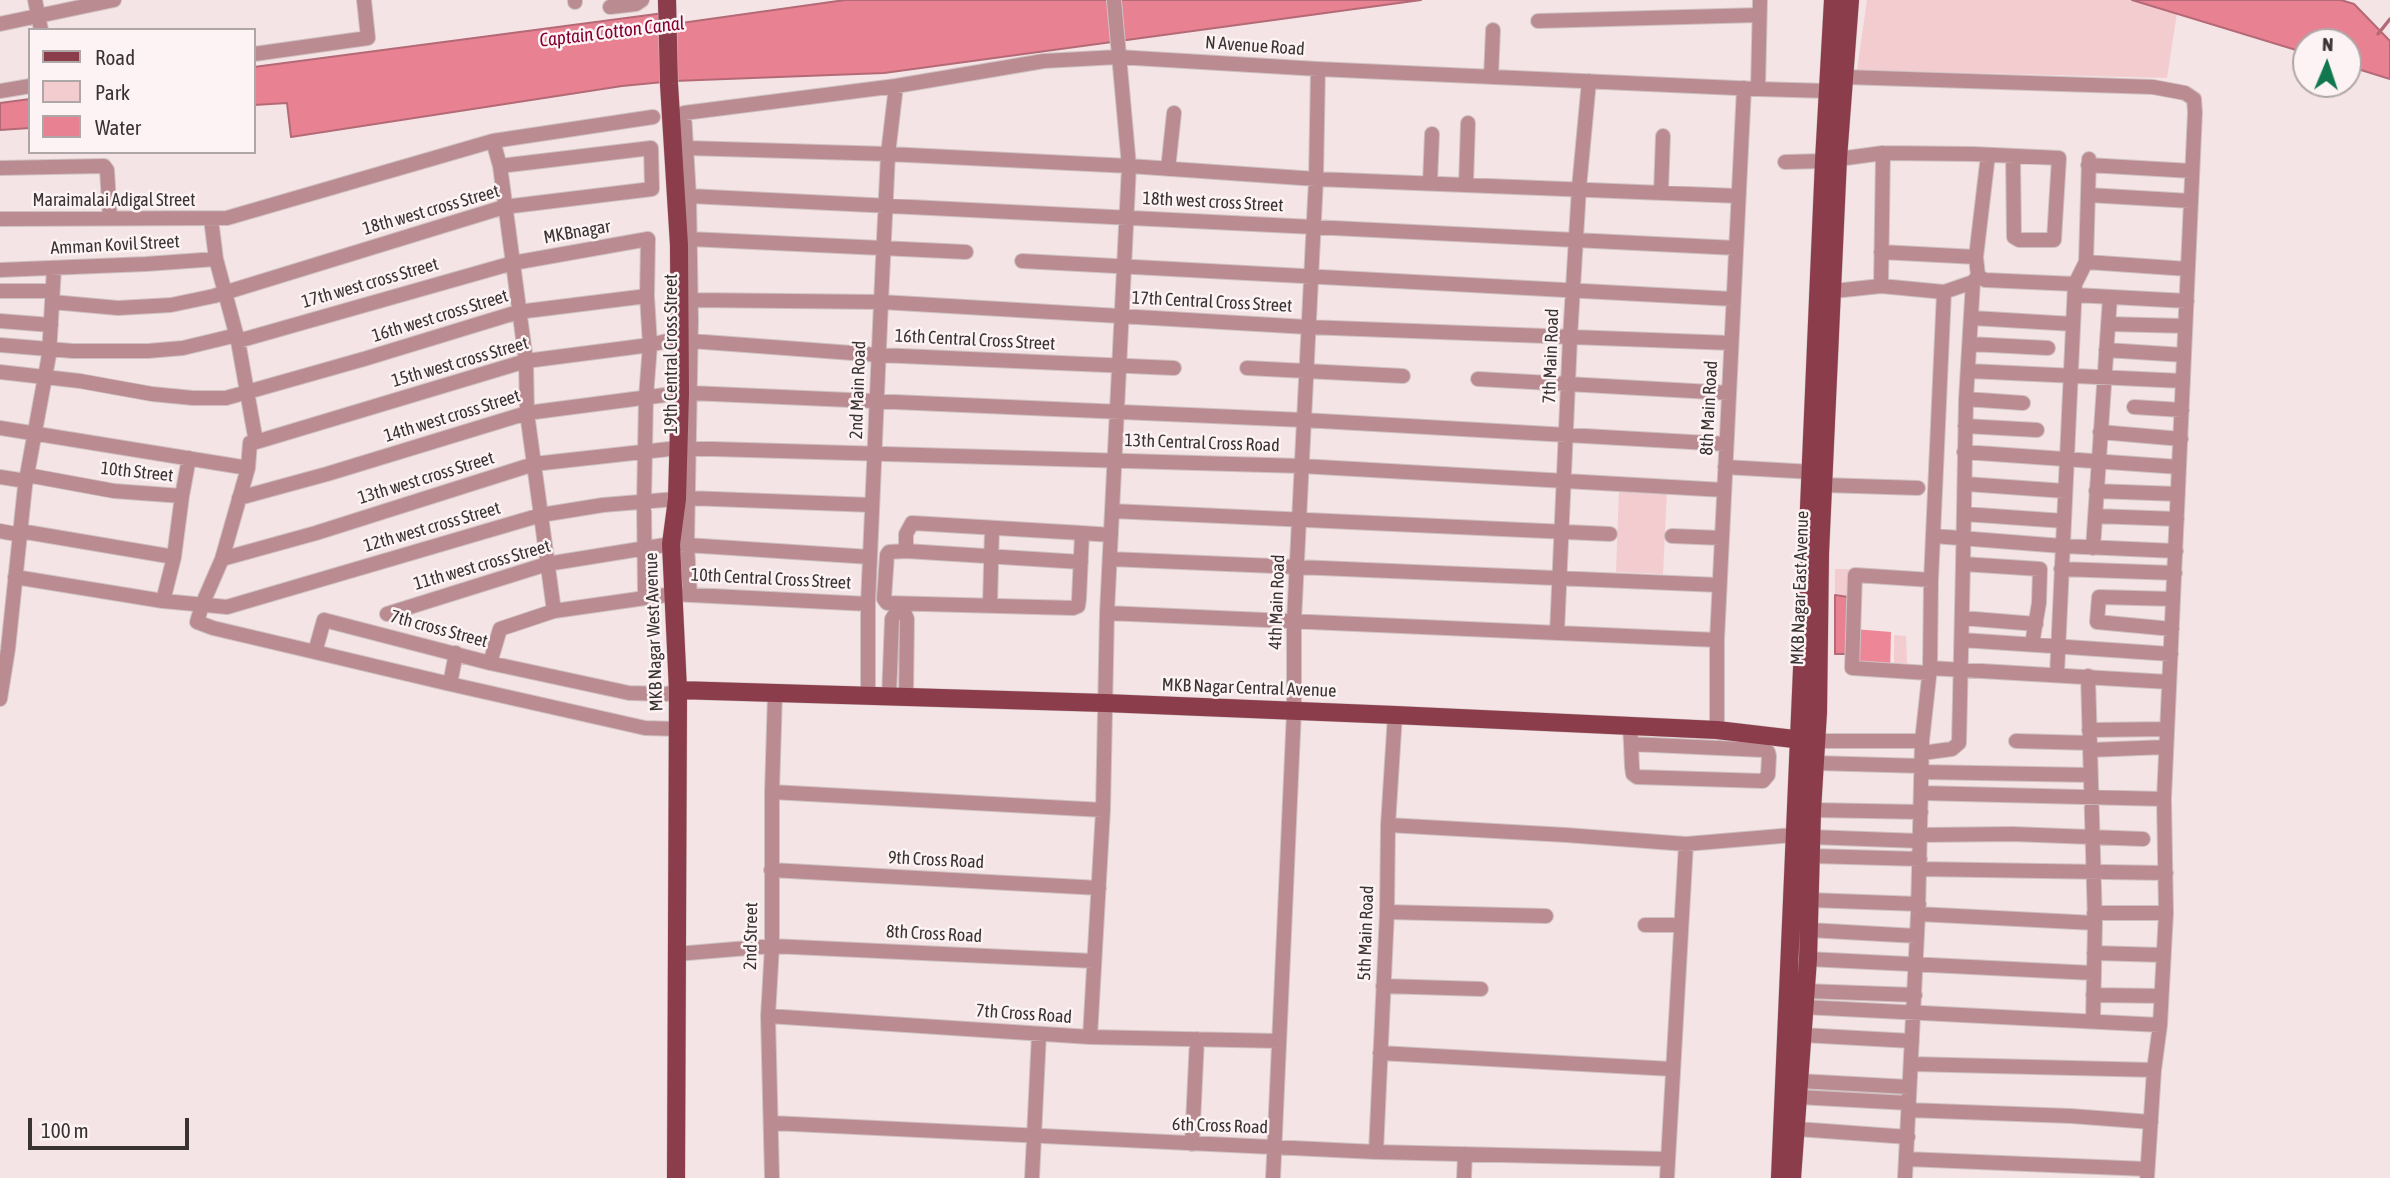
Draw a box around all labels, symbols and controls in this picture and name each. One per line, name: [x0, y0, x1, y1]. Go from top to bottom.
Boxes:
water label: Captain Cotton Canal: [538, 12, 686, 52]
legend: [28, 28, 256, 154]
north arrow: [2292, 28, 2362, 98]
street label: N Avenue Road: [1204, 32, 1306, 60]
text: N: [2322, 33, 2334, 55]
text: Road: [95, 45, 135, 69]
text: Park: [95, 80, 130, 104]
text: Water: [95, 115, 141, 139]
street label: 18th west cross Street: [360, 180, 502, 240]
street label: 18th west cross Street: [1142, 188, 1284, 216]
street label: Maraimalai Adigal Street: [33, 189, 195, 211]
street label: MKBnagar: [542, 215, 612, 249]
street label: Amman Kovil Street: [50, 231, 180, 259]
street label: 17th west cross Street: [299, 253, 441, 313]
street label: 19th Central Cross Street: [660, 274, 682, 434]
street label: 16th west cross Street: [369, 285, 511, 347]
street label: 17th Central Cross Street: [1131, 287, 1293, 317]
street label: 7th Main Road: [1539, 308, 1563, 404]
street label: 16th Central Cross Street: [894, 325, 1056, 355]
street label: 15th west cross Street: [389, 332, 531, 392]
street label: 2nd Main Road: [845, 340, 871, 440]
street label: 8th Main Road: [1696, 360, 1722, 456]
street label: 14th west cross Street: [381, 385, 523, 447]
street label: 13th Central Cross Road: [1124, 429, 1280, 457]
street label: 13th west cross Street: [355, 447, 497, 509]
street label: 10th Street: [100, 457, 174, 487]
street label: 12th west cross Street: [361, 497, 503, 557]
street label: MKB Nagar East Avenue: [1787, 511, 1813, 665]
street label: 11th west cross Street: [411, 535, 553, 595]
street label: MKB Nagar West Avenue: [640, 552, 668, 712]
street label: 4th Main Road: [1265, 554, 1289, 650]
street label: 10th Central Cross Street: [690, 564, 852, 594]
street label: 7th cross Street: [388, 606, 490, 652]
street label: MKB Nagar Central Avenue: [1161, 674, 1337, 702]
street label: 9th Cross Road: [887, 847, 985, 873]
street label: 5th Main Road: [1354, 885, 1378, 981]
street label: 2nd Street: [740, 902, 762, 970]
street label: 8th Cross Road: [885, 921, 983, 947]
street label: 7th Cross Road: [975, 1000, 1073, 1028]
scale bar: [32, 1104, 192, 1148]
street label: 6th Cross Road: [1172, 1114, 1268, 1138]
text: 100 m: [41, 1118, 89, 1142]

